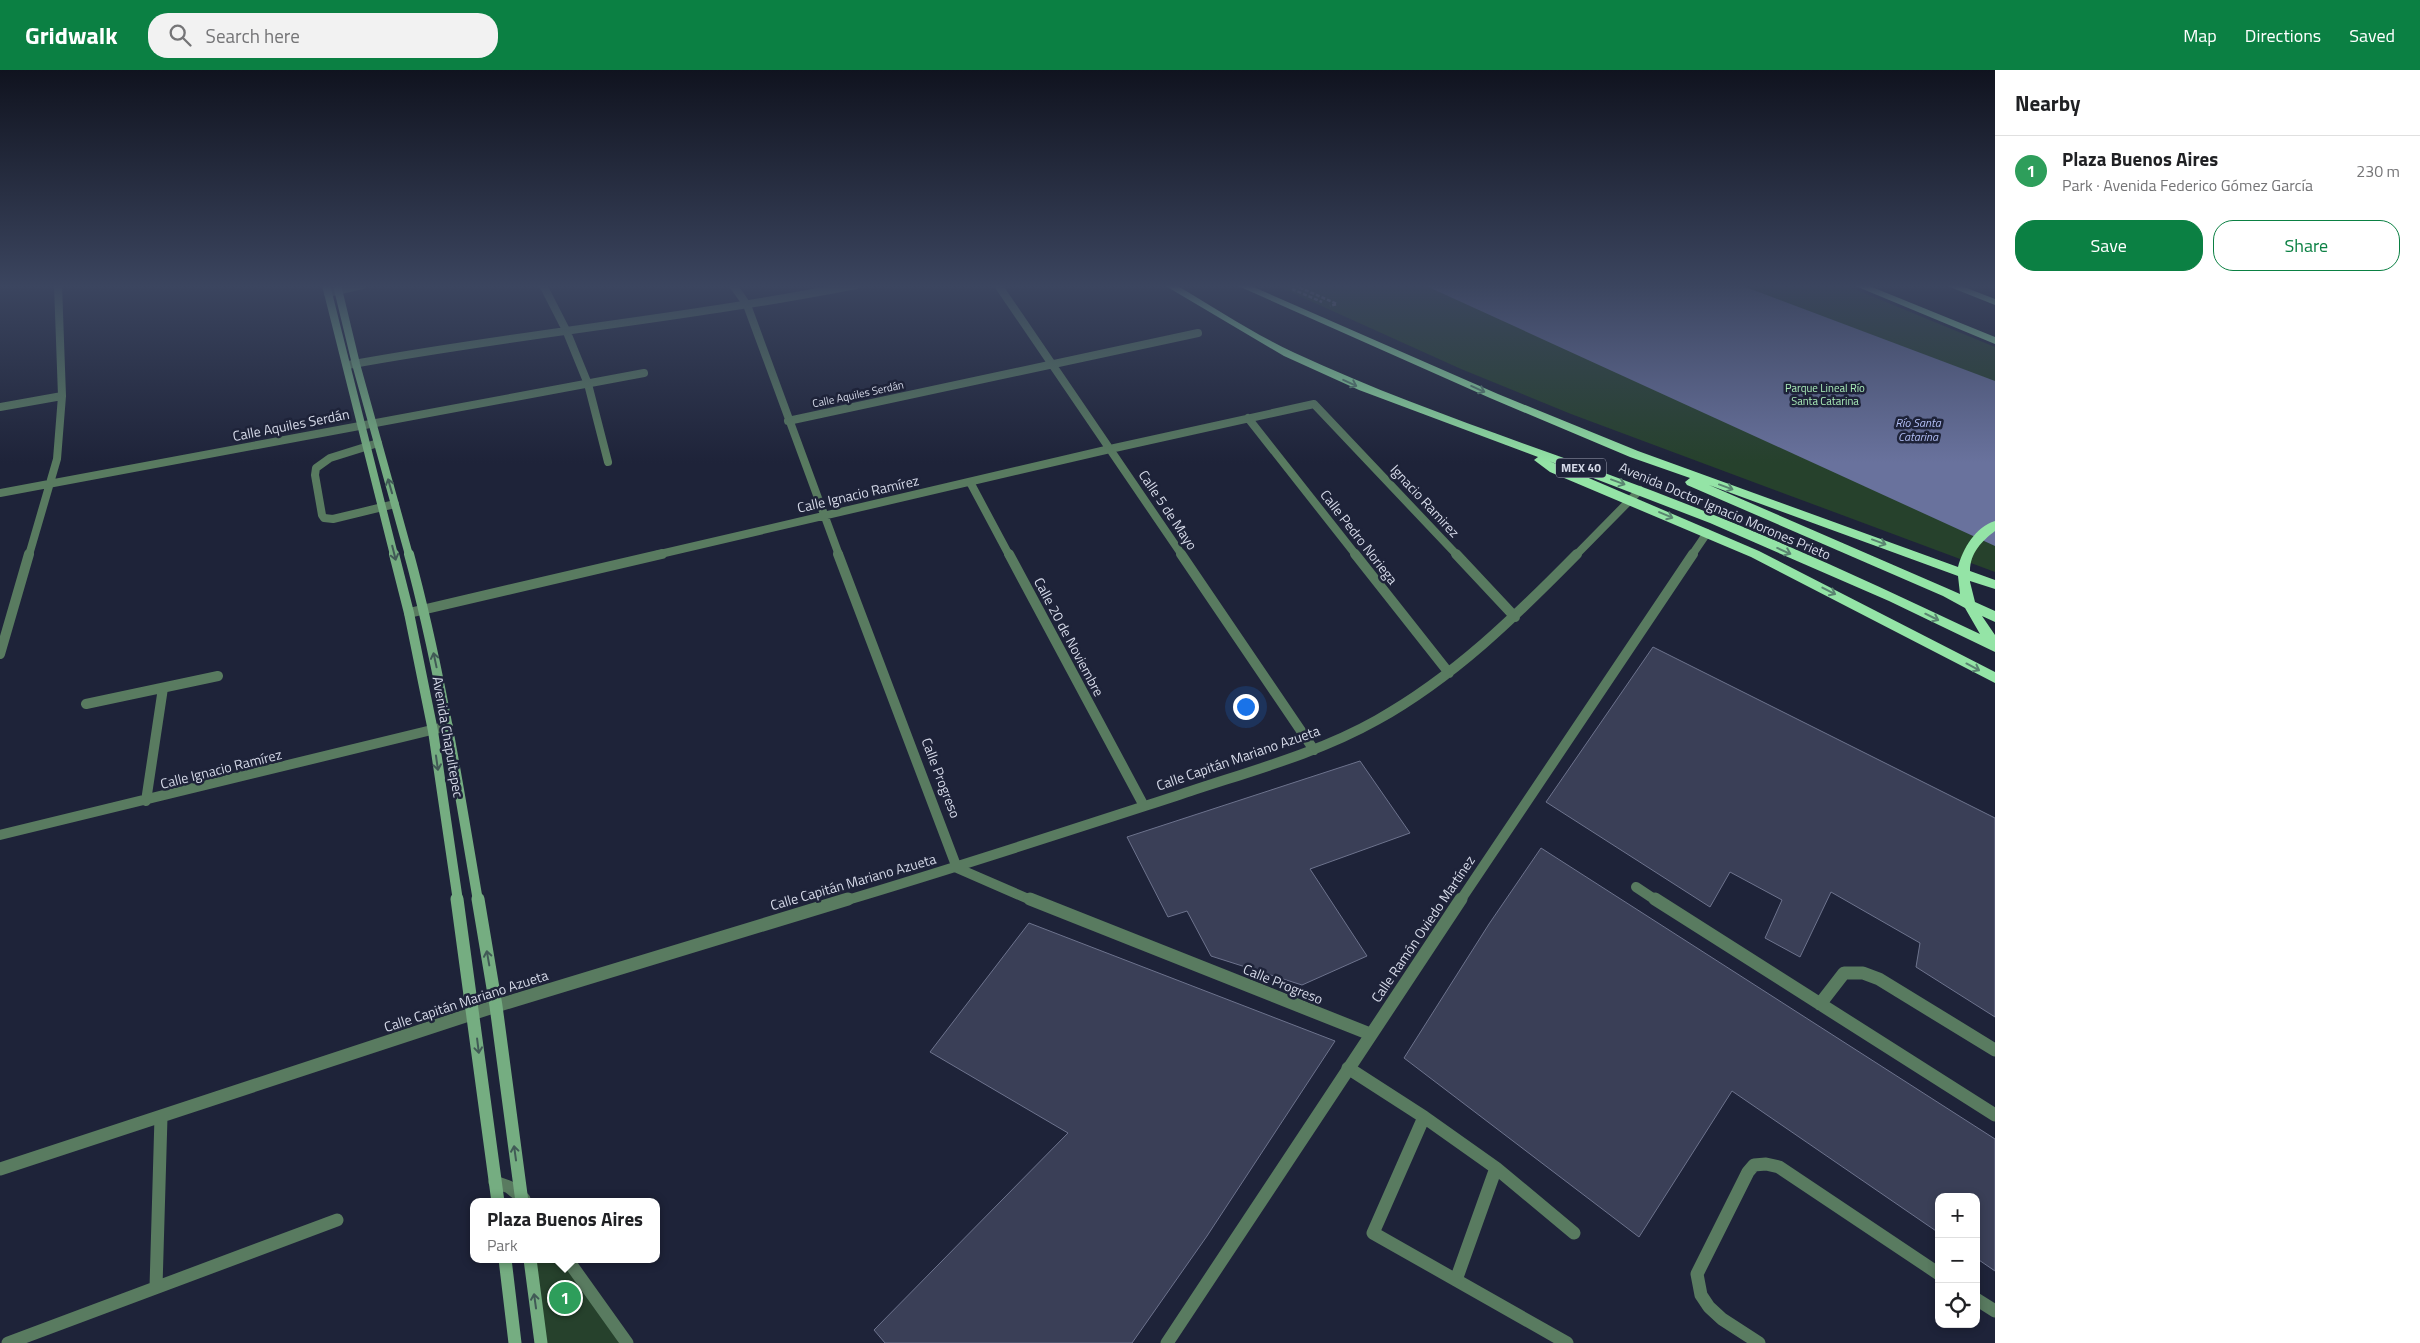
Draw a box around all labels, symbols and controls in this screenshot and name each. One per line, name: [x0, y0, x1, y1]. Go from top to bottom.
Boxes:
search box: [148, 13, 498, 58]
text: Gridwalk: [25, 17, 118, 53]
icon: search: [166, 21, 194, 49]
text: Search here: [206, 21, 300, 50]
text: Map: [2183, 22, 2217, 49]
text: Directions: [2245, 22, 2321, 49]
text: Saved: [2349, 22, 2395, 49]
text: Nearby: [2015, 87, 2080, 119]
text: Plaza Buenos Aires: [2062, 144, 2218, 173]
text: 1: [2027, 159, 2035, 183]
text: 230 m: [2356, 159, 2400, 183]
text: Park · Avenida Federico Gómez García: [2062, 173, 2313, 197]
button: Save: [2015, 220, 2203, 271]
button: Share: [2213, 220, 2400, 271]
street label: Calle Aquiles Serdán: [811, 376, 905, 412]
one-way arrow: [1342, 378, 1357, 388]
park label: Parque Lineal Río Santa Catarina: [1785, 380, 1865, 409]
one-way arrow: [1470, 384, 1485, 394]
street label: Calle Aquiles Serdán: [231, 403, 351, 446]
water label: Río Santa Catarina: [1895, 413, 1942, 446]
street label: Avenida Doctor Ignacio Morones Prieto: [1616, 456, 1834, 565]
road number: MEX 40: [1556, 458, 1606, 478]
street label: Ignacio Ramirez: [1386, 459, 1465, 542]
street label: Calle 5 de Mayo: [1134, 466, 1203, 554]
street label: Calle Ignacio Ramírez: [795, 469, 921, 518]
one-way arrow: [385, 478, 394, 494]
one-way arrow: [1609, 478, 1625, 487]
one-way arrow: [1718, 483, 1734, 492]
street label: Calle Pedro Noriega: [1316, 485, 1403, 589]
one-way arrow: [1658, 511, 1673, 521]
one-way arrow: [1871, 538, 1886, 547]
one-way arrow: [390, 545, 399, 561]
one-way arrow: [1776, 546, 1791, 556]
street label: Calle 20 de Noviembre: [1029, 574, 1110, 700]
one-way arrow: [1821, 587, 1836, 596]
one-way arrow: [1924, 613, 1939, 622]
one-way arrow: [430, 652, 440, 668]
one-way arrow: [1965, 663, 1980, 672]
street label: Avenida Chapultepec: [428, 675, 469, 799]
your location: [1233, 694, 1259, 720]
street label: Calle Capitán Mariano Azueta: [1153, 720, 1322, 795]
street label: Calle Progreso: [917, 735, 966, 821]
street label: Calle Ignacio Ramírez: [158, 743, 284, 794]
one-way arrow: [433, 755, 443, 771]
street label: Calle Capitán Mariano Azueta: [767, 848, 938, 915]
street label: Calle Ramón Oviedo Martínez: [1365, 851, 1480, 1006]
one-way arrow: [482, 950, 492, 966]
street label: Calle Progreso: [1240, 958, 1326, 1009]
street label: Calle Capitán Mariano Azueta: [381, 964, 551, 1037]
one-way arrow: [473, 1037, 483, 1053]
one-way arrow: [510, 1146, 520, 1162]
map controls: [1935, 1193, 1980, 1328]
button: +: [1935, 1193, 1980, 1238]
popup: [470, 1198, 660, 1263]
text: Plaza Buenos Aires: [487, 1204, 643, 1233]
text: Park: [487, 1233, 518, 1257]
button: −: [1935, 1238, 1980, 1283]
pin: 1: [549, 1279, 581, 1317]
button: locate: [1935, 1283, 1980, 1328]
one-way arrow: [530, 1293, 540, 1309]

